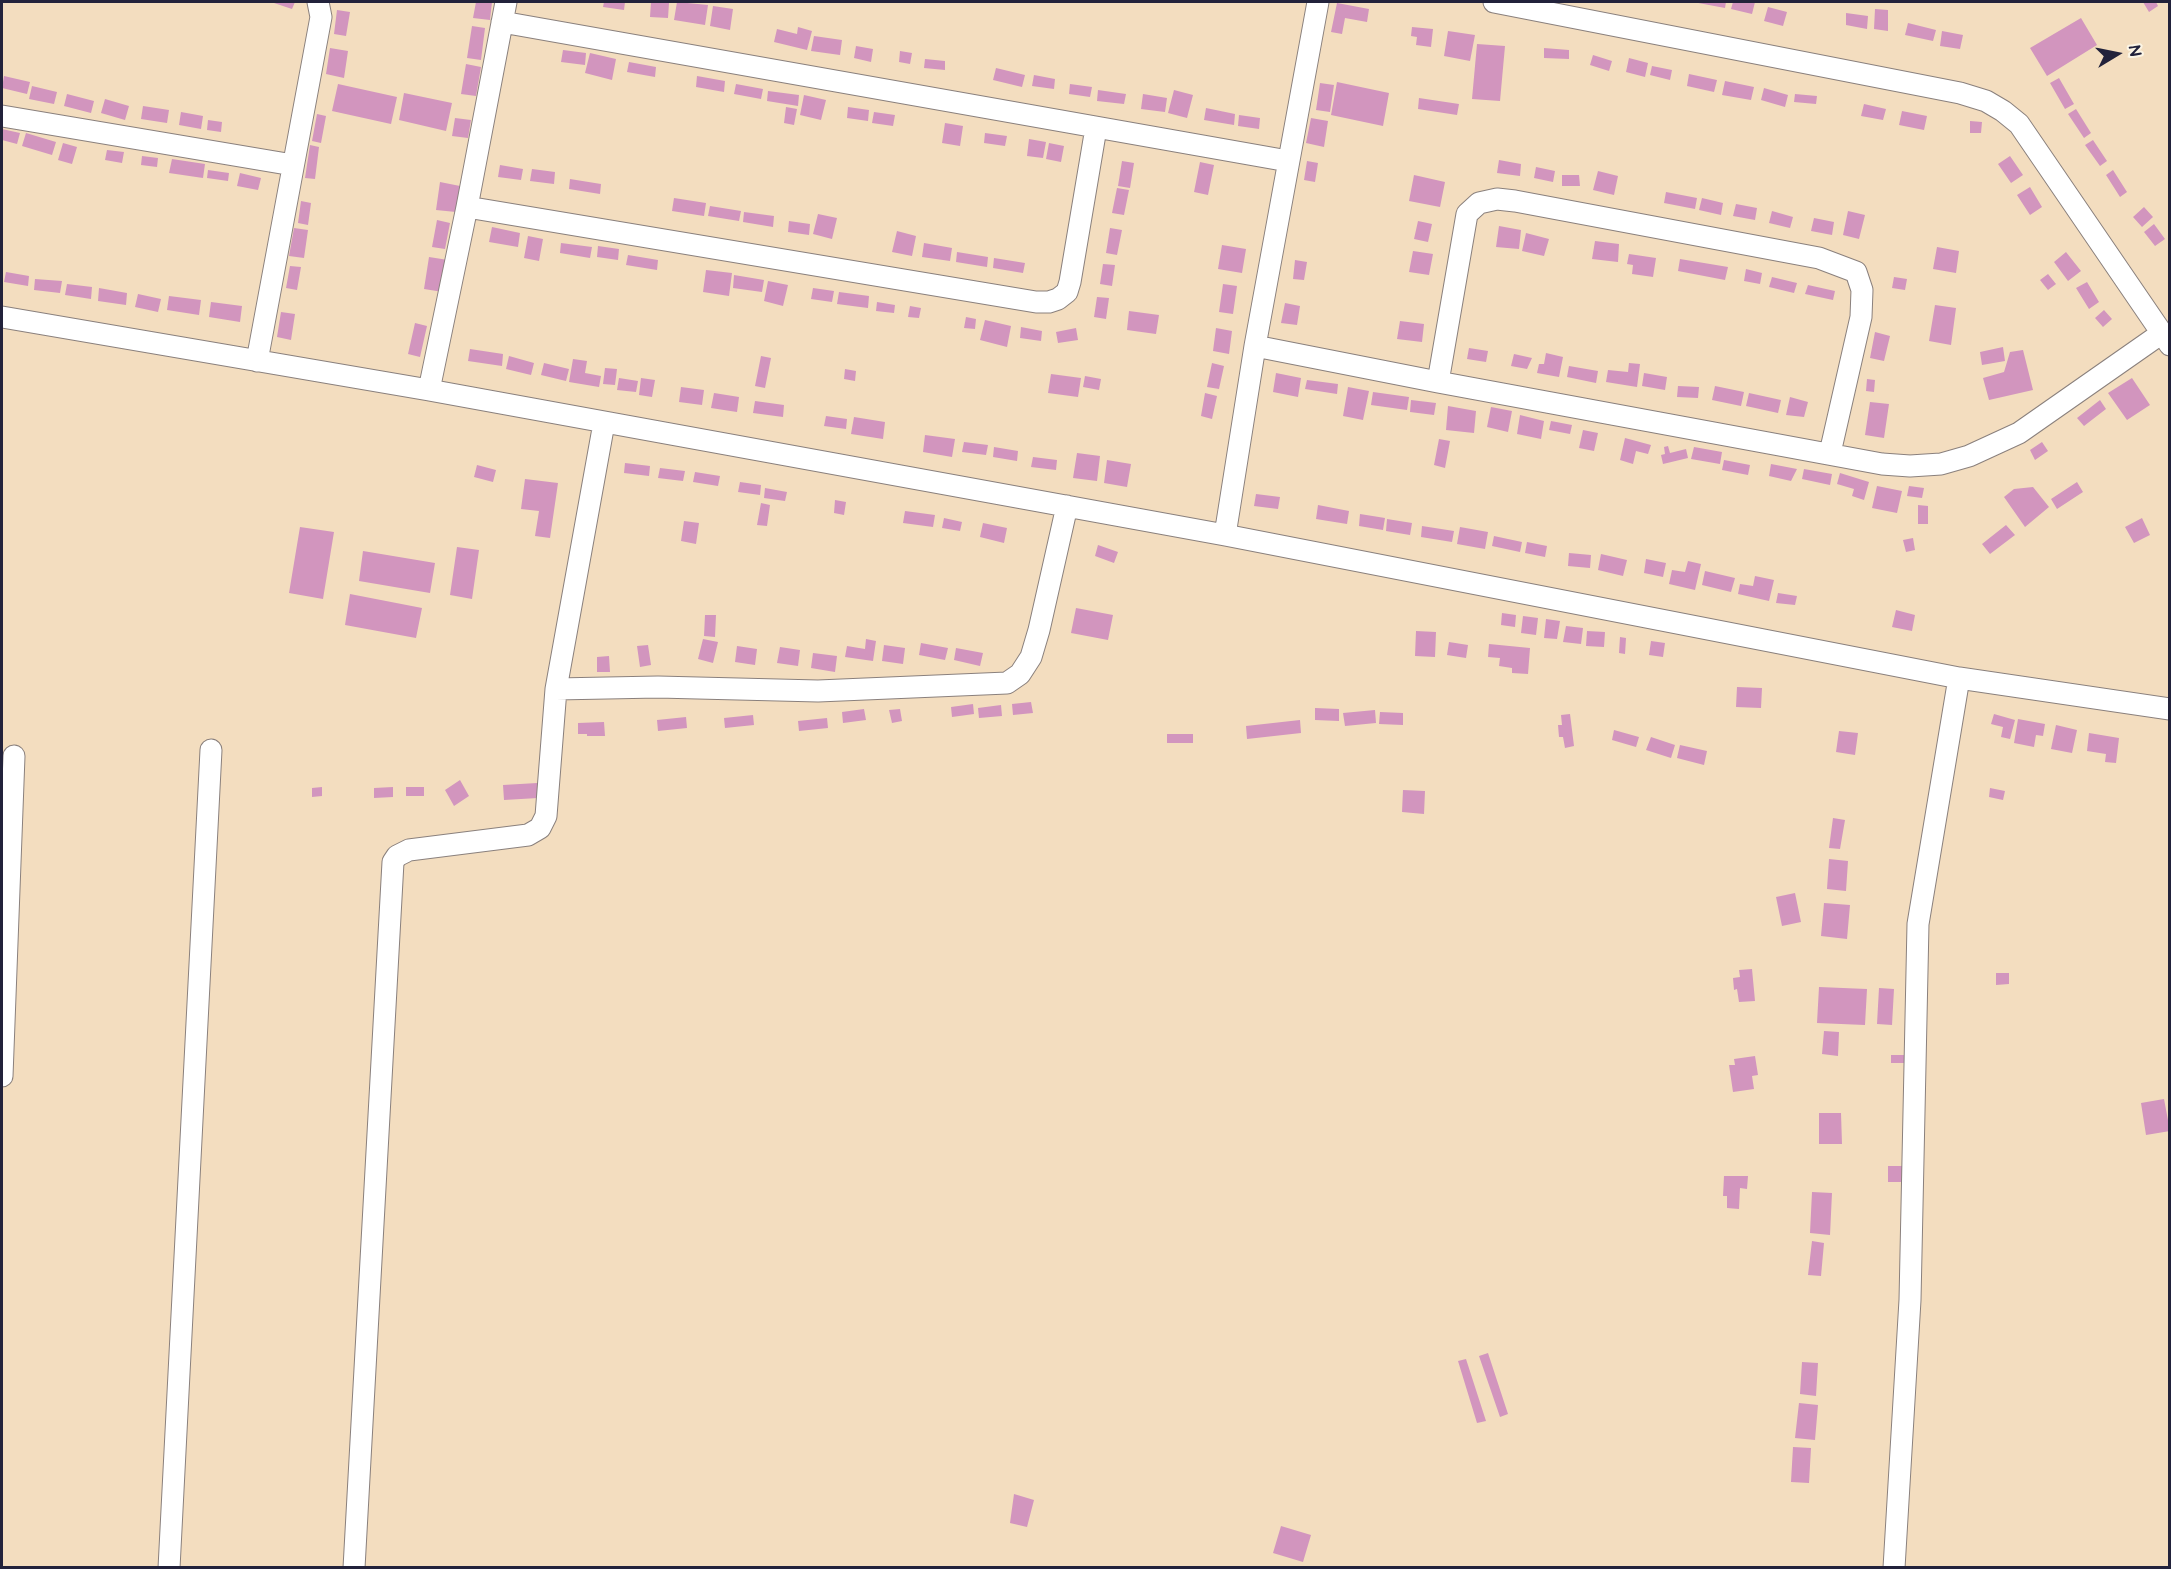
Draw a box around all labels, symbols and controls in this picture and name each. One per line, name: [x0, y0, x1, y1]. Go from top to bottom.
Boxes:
north arrow: [2087, 24, 2147, 84]
text: N: [2123, 44, 2146, 58]

